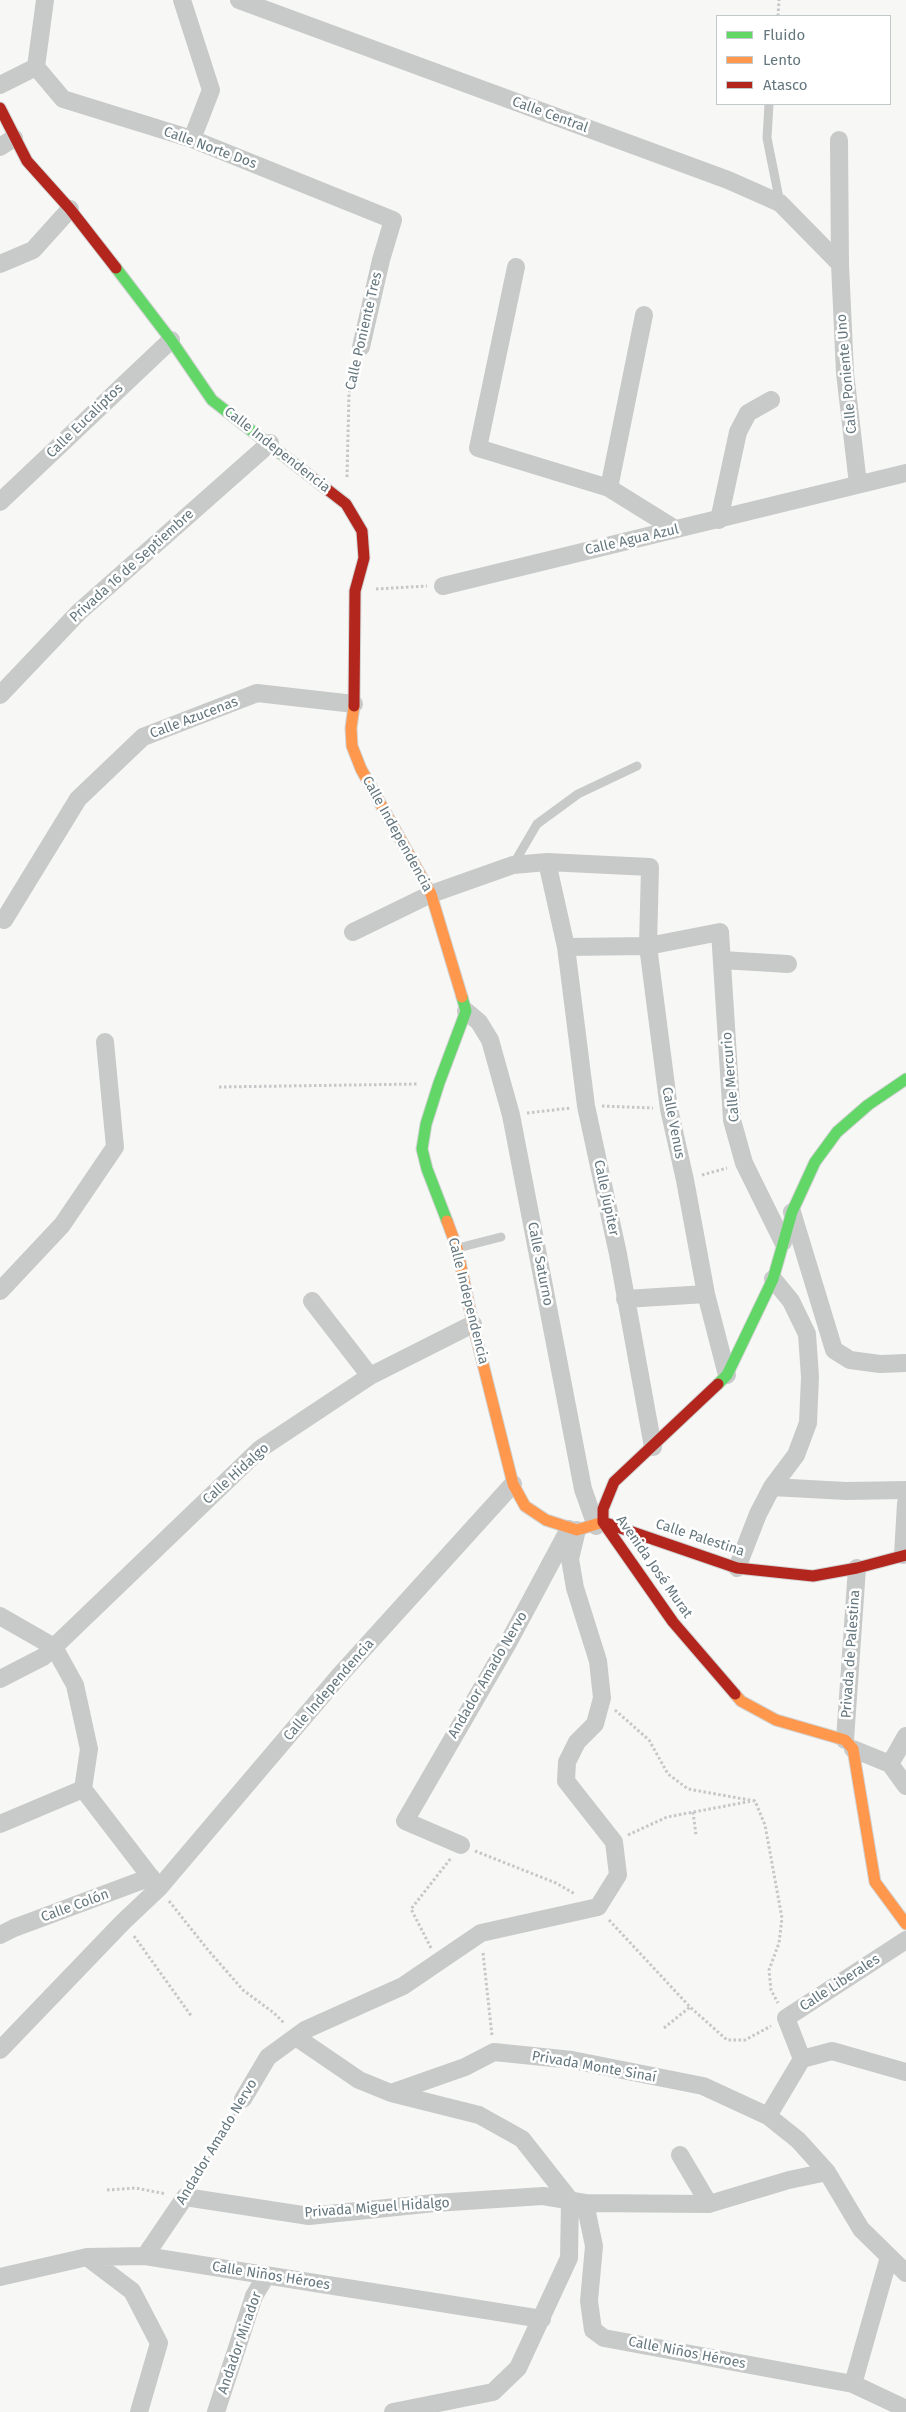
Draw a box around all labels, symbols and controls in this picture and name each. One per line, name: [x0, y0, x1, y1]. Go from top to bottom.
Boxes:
legend: [716, 15, 891, 105]
text: Fluido: [763, 26, 805, 44]
text: Lento: [763, 51, 801, 69]
text: Atasco: [763, 76, 808, 94]
street label: Calle Central: [510, 93, 590, 137]
street label: Calle Norte Dos: [161, 123, 259, 173]
street label: Calle Poniente Tres: [342, 270, 386, 392]
street label: Calle Poniente Uno: [833, 313, 861, 435]
street label: Calle Eucaliptos: [43, 380, 127, 462]
street label: Calle Independencia: [221, 403, 333, 497]
street label: Privada 16 de Septiembre: [66, 506, 198, 626]
street label: Calle Agua Azul: [584, 521, 680, 559]
street label: Calle Azucenas: [148, 693, 240, 743]
street label: Calle Independencia: [358, 773, 436, 895]
street label: Calle Mercurio: [719, 1031, 743, 1123]
street label: Calle Venus: [658, 1086, 688, 1160]
street label: Calle Júpiter: [590, 1158, 622, 1238]
street label: Calle Saturno: [524, 1221, 556, 1307]
street label: Calle Independencia: [444, 1236, 492, 1366]
street label: Calle Hidalgo: [199, 1440, 273, 1508]
street label: Avenida José Murat: [612, 1513, 696, 1621]
street label: Calle Palestina: [653, 1516, 747, 1560]
street label: Privada de Palestina: [838, 1589, 864, 1719]
street label: Andador Amado Nervo: [445, 1609, 531, 1741]
street label: Calle Independencia: [280, 1636, 378, 1744]
street label: Calle Colón: [39, 1886, 111, 1926]
street label: Calle Liberales: [797, 1951, 883, 2015]
street label: Privada Monte Sinaí: [531, 2048, 657, 2086]
street label: Andador Amado Nervo: [173, 2076, 261, 2208]
street label: Privada Miguel Hidalgo: [304, 2195, 450, 2221]
street label: Calle Niños Héroes: [211, 2258, 331, 2294]
street label: Andador Mirador: [215, 2290, 265, 2396]
street label: Calle Niños Héroes: [627, 2333, 747, 2373]

